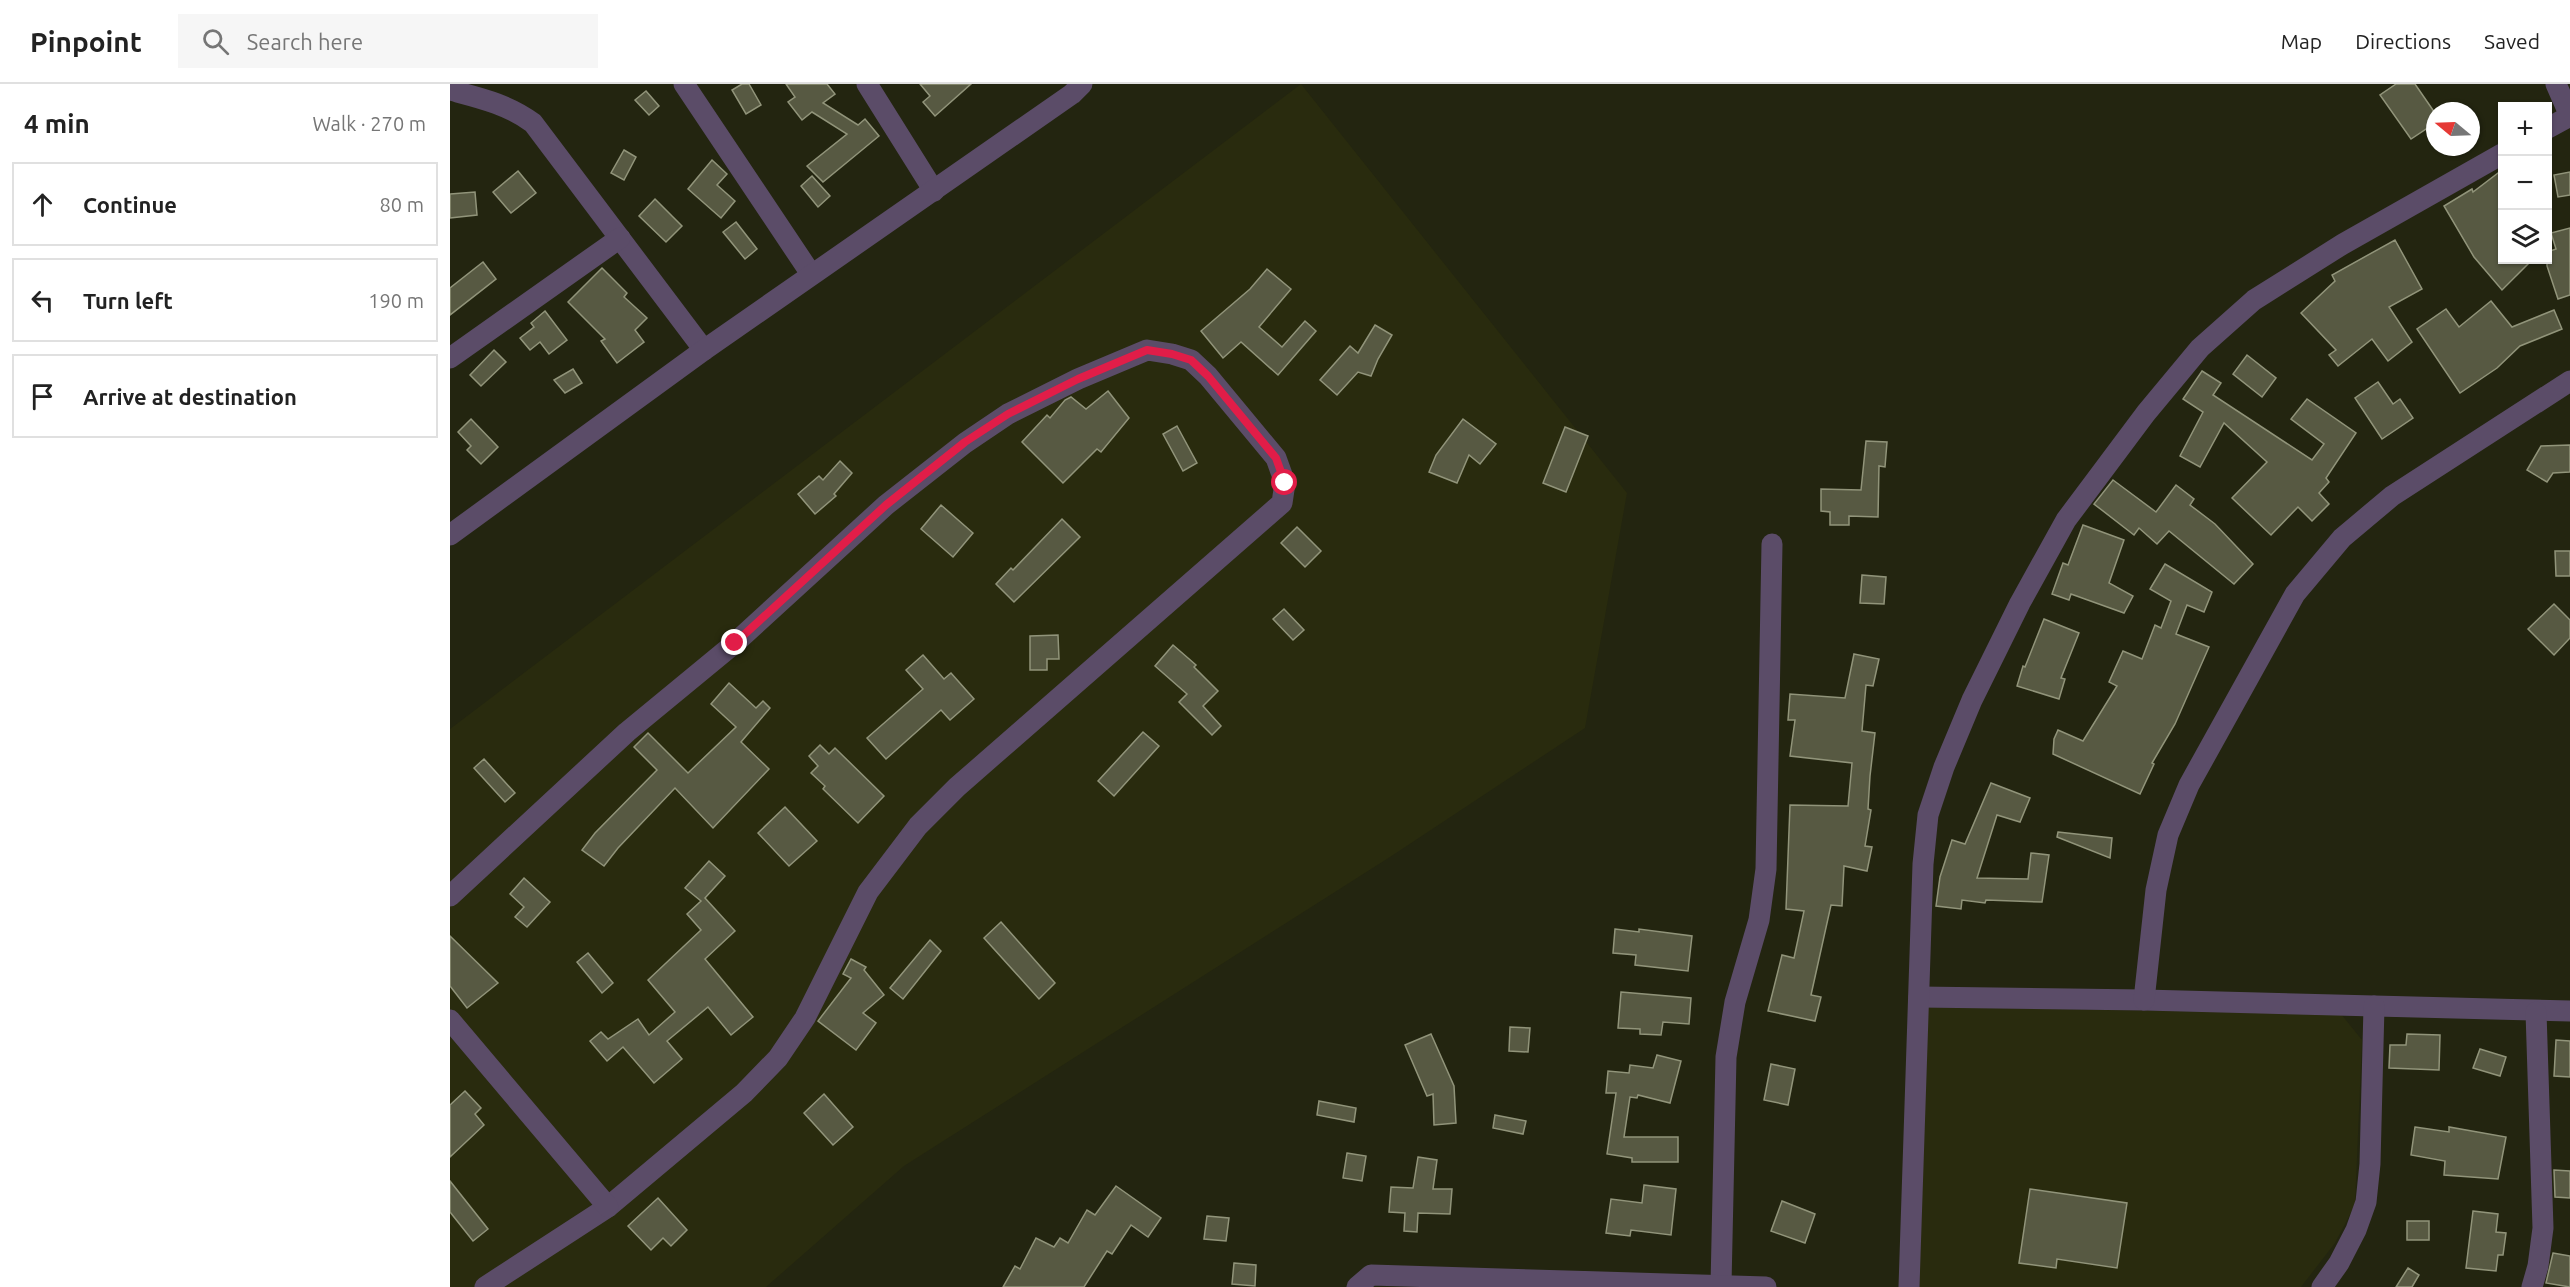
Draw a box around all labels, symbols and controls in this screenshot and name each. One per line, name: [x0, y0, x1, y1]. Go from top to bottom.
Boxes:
search box: [178, 14, 598, 68]
icon: search: [199, 25, 232, 58]
text: Pinpoint: [30, 26, 142, 57]
text: Search here: [247, 29, 363, 54]
text: Map: [2281, 29, 2322, 53]
text: Directions: [2355, 29, 2451, 53]
text: Saved: [2484, 29, 2540, 53]
north arrow: [2426, 102, 2480, 156]
map controls: [2498, 102, 2552, 264]
button: +: [2498, 102, 2552, 156]
text: 4 min: [24, 109, 90, 138]
text: Walk · 270 m: [313, 112, 426, 135]
button: −: [2498, 156, 2552, 210]
icon: ahead: [26, 188, 59, 221]
text: Continue: [83, 192, 177, 217]
text: 80 m: [380, 193, 424, 216]
button: layers: [2498, 210, 2552, 264]
icon: left: [26, 284, 59, 317]
text: Turn left: [83, 288, 173, 313]
text: 190 m: [368, 289, 424, 312]
icon: arrive: [26, 380, 59, 413]
text: Arrive at destination: [83, 384, 297, 409]
route start: [1271, 469, 1297, 495]
route end: [721, 629, 747, 655]

